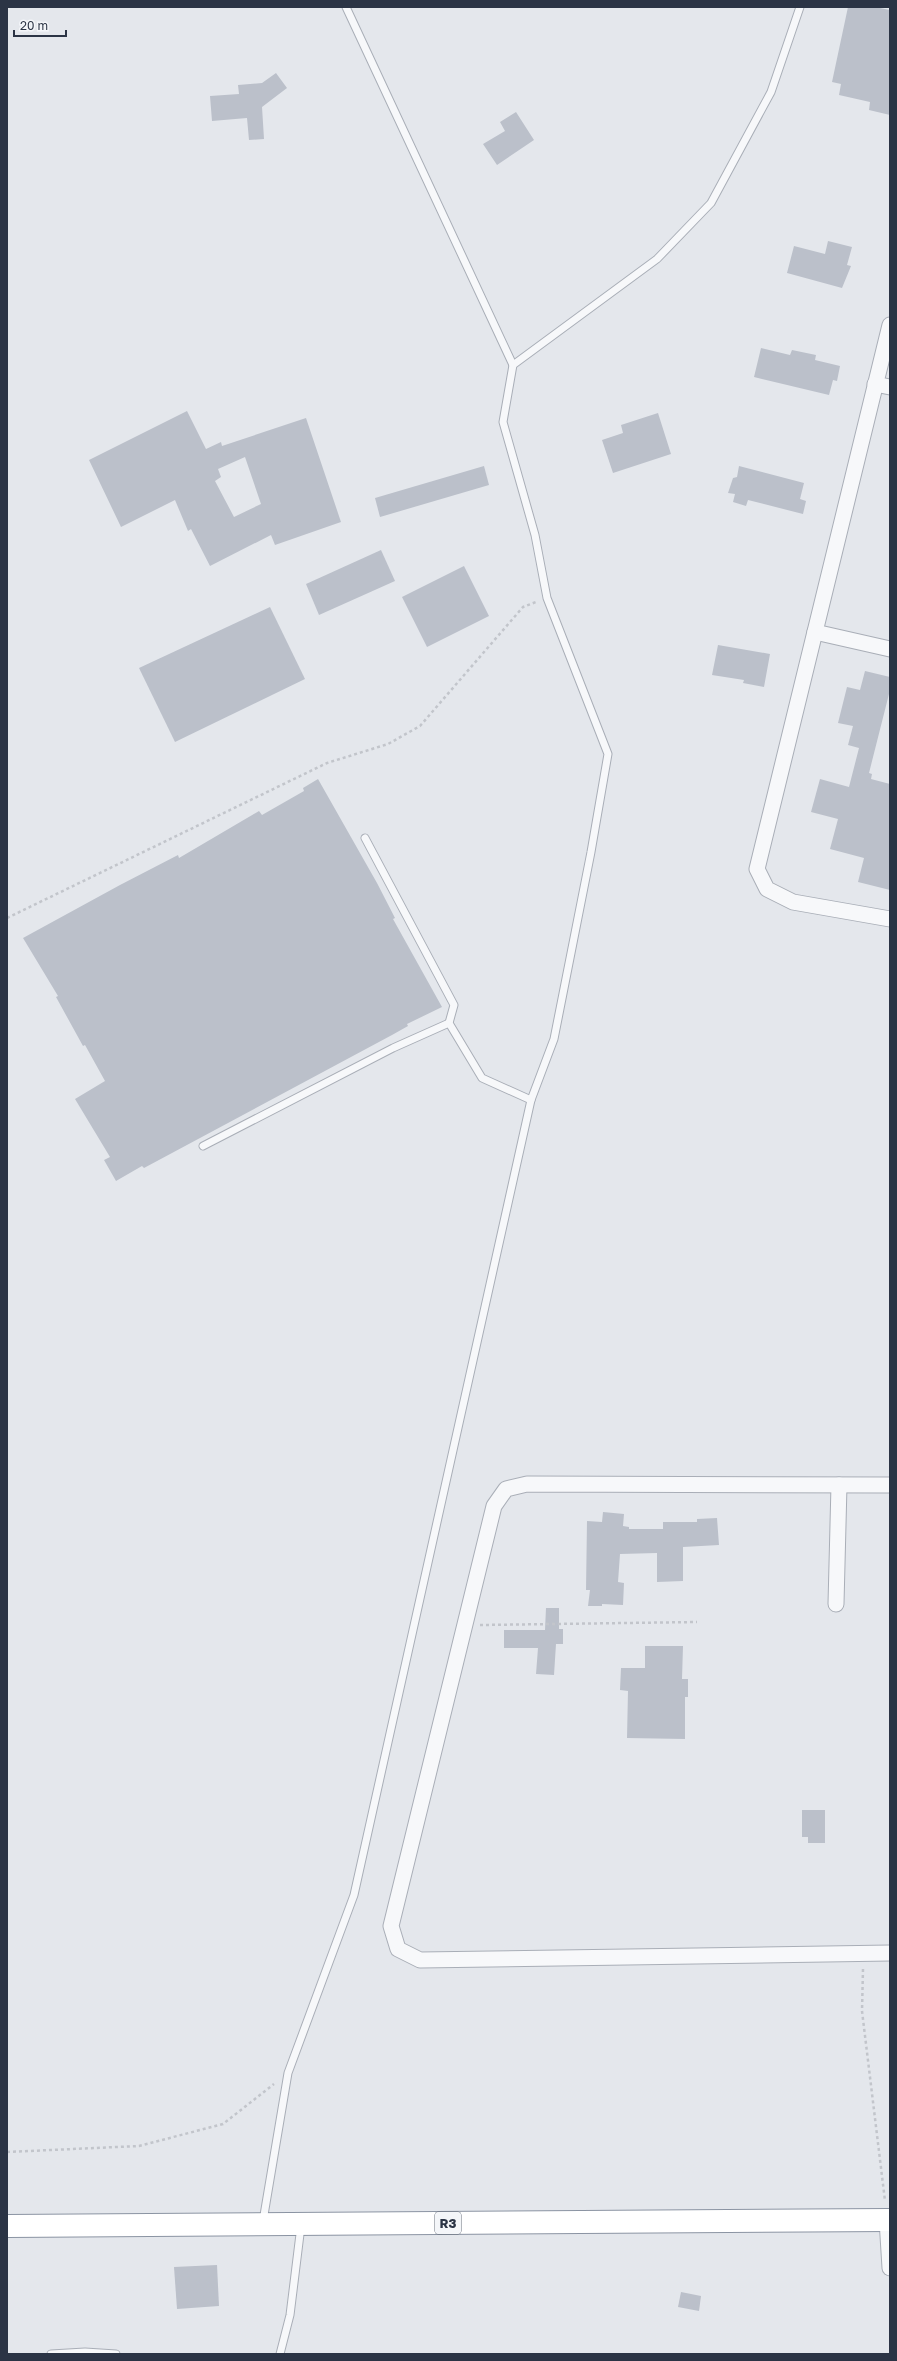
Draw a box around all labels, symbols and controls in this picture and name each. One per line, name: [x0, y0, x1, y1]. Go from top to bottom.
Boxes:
scale bar: [14, 12, 66, 38]
text: 20 m: [20, 18, 48, 33]
road number: R3: [435, 2212, 461, 2234]

